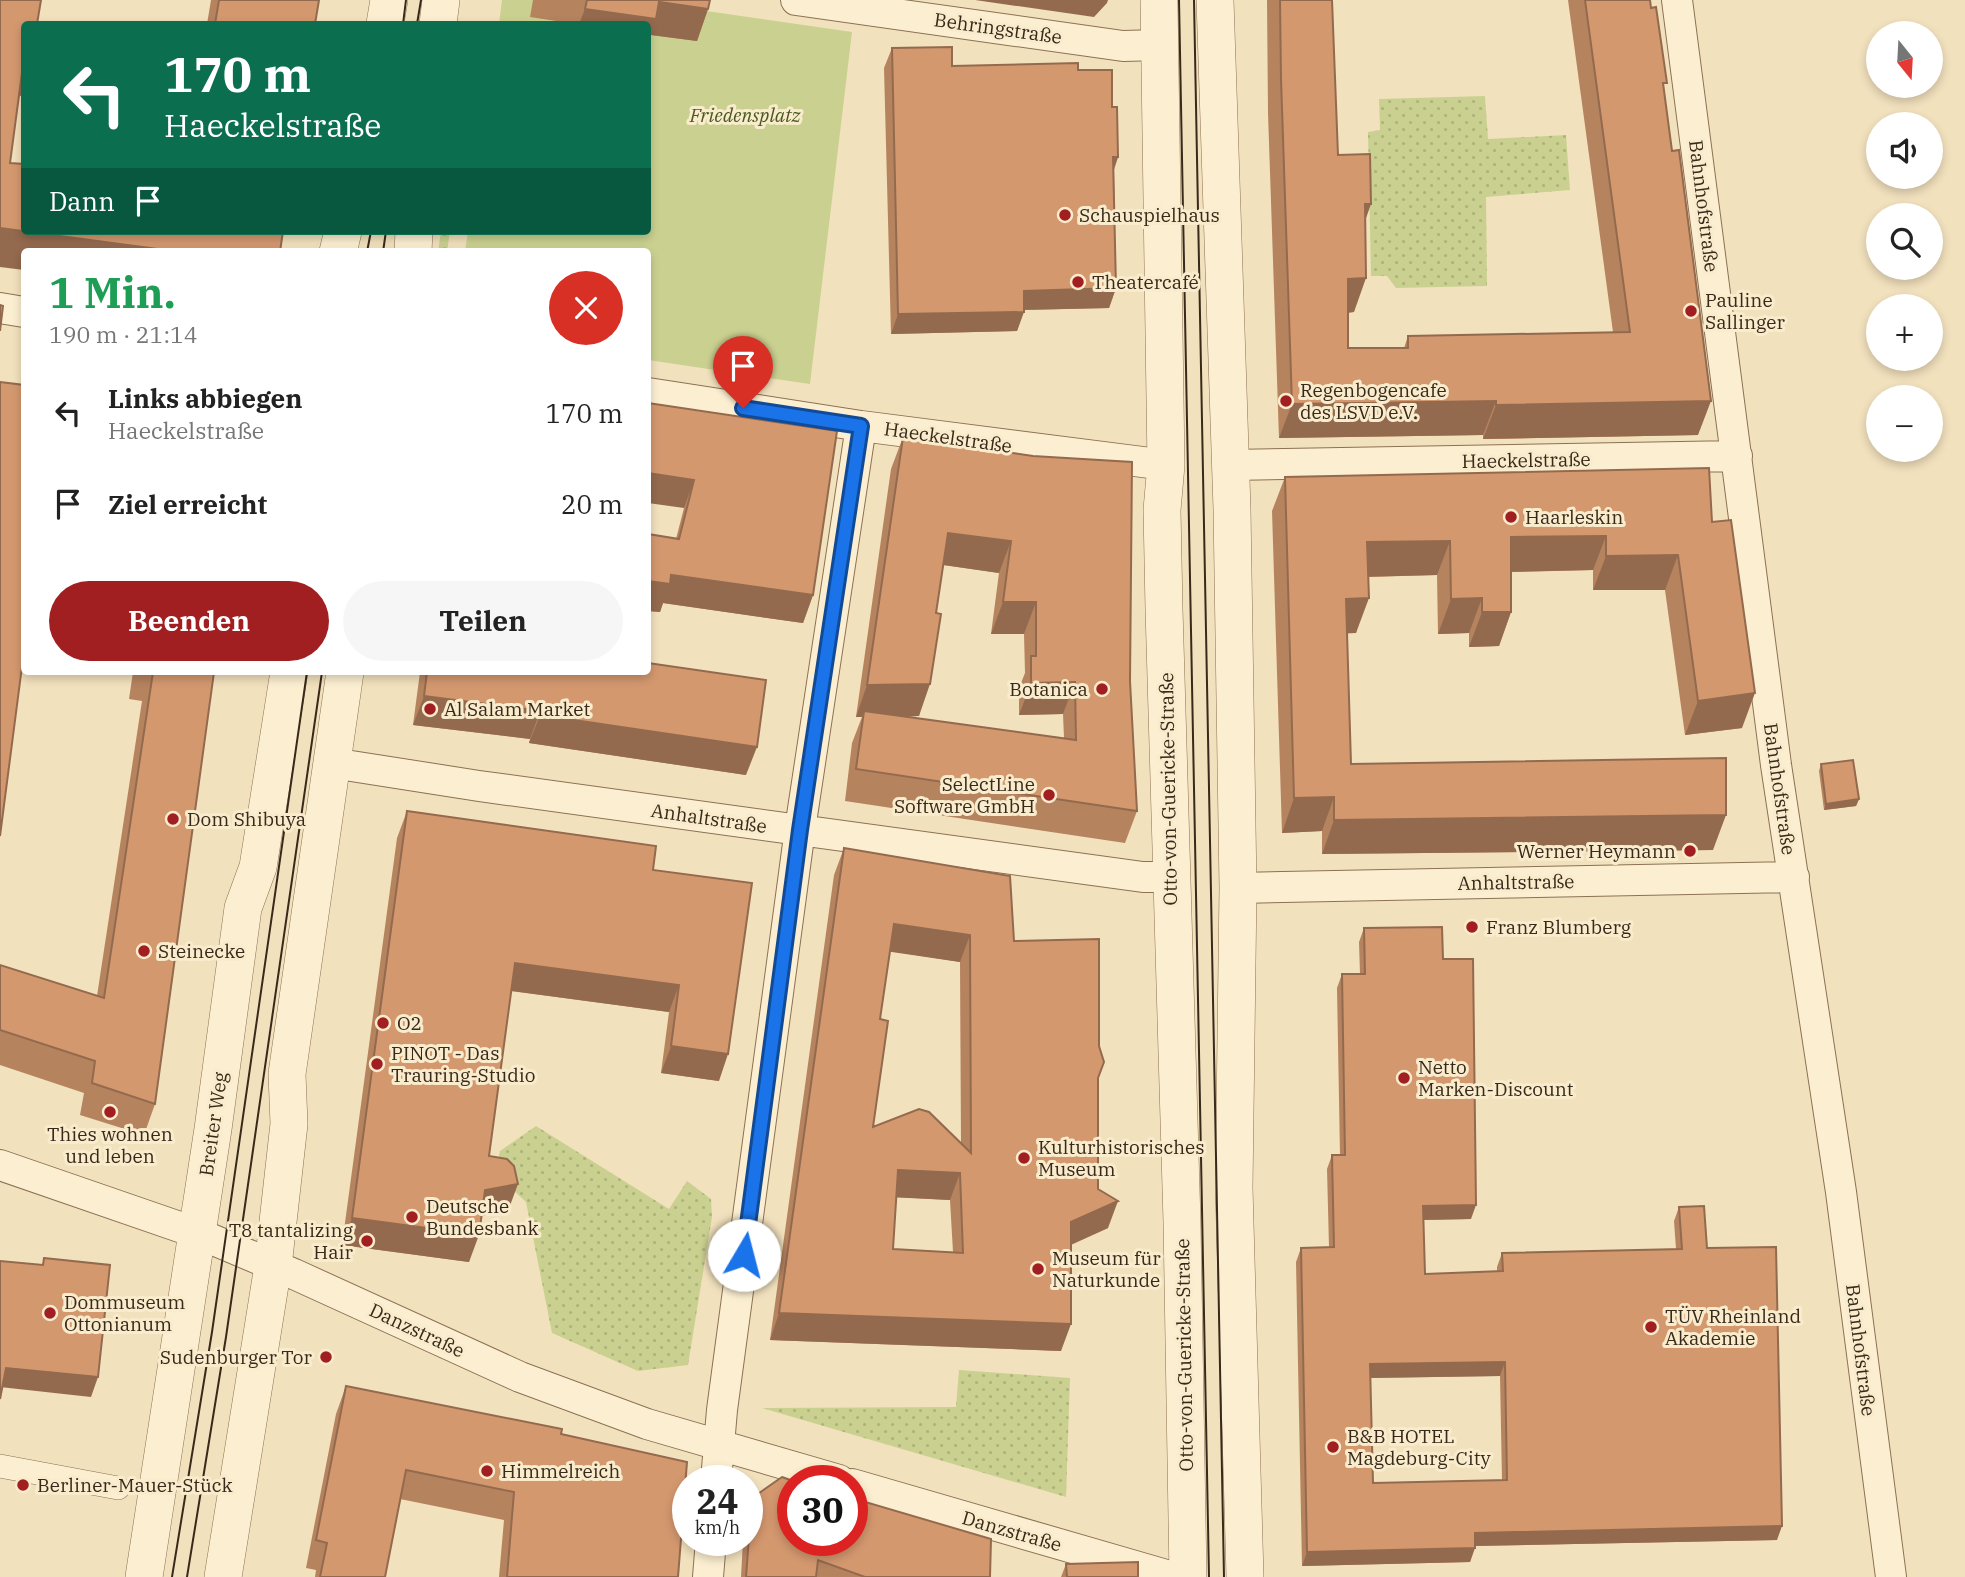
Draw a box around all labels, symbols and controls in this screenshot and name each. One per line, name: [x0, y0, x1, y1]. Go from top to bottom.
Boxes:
street label: Behringstraße: [933, 7, 1063, 49]
north arrow: [1866, 21, 1942, 98]
map controls: [1866, 21, 1943, 462]
text: 170 m: [164, 42, 311, 105]
icon: left: [49, 49, 140, 140]
park label: Friedensplatz: [689, 103, 801, 127]
text: Haeckelstraße: [164, 104, 381, 146]
button: sound: [1866, 112, 1943, 189]
street label: Bahnhofstraße: [1684, 139, 1724, 273]
icon: arrive: [129, 182, 167, 220]
text: Dann: [49, 184, 115, 218]
place label: Schauspielhaus: [1079, 203, 1220, 227]
button: search: [1866, 203, 1943, 280]
marker: Schauspielhaus: [1057, 207, 1073, 223]
text: 1 Min.: [49, 265, 176, 320]
place label: Theatercafé: [1092, 270, 1199, 294]
button: close: [549, 271, 623, 345]
marker: Theatercafé: [1070, 274, 1086, 290]
place label: Pauline Sallinger: [1705, 288, 1785, 334]
button: +: [1866, 294, 1943, 371]
marker: Pauline Sallinger: [1683, 303, 1699, 319]
text: 190 m · 21:14: [49, 319, 198, 349]
pin: [713, 336, 773, 408]
icon: arrive: [724, 347, 762, 385]
place label: Regenbogencafe des LSVD e.V.: [1300, 378, 1447, 424]
text: Links abbiegen: [108, 381, 303, 415]
button: −: [1866, 385, 1943, 462]
marker: Regenbogencafe des LSVD e.V.: [1278, 393, 1294, 409]
icon: left: [49, 394, 87, 432]
text: 170 m: [545, 396, 623, 430]
text: Haeckelstraße: [108, 415, 264, 445]
street label: Haeckelstraße: [882, 416, 1014, 458]
street label: Haeckelstraße: [1461, 447, 1591, 473]
icon: arrive: [49, 485, 87, 523]
text: Ziel erreicht: [108, 487, 267, 521]
text: 20 m: [561, 487, 623, 521]
place label: Haarleskin: [1525, 505, 1624, 529]
marker: Haarleskin: [1503, 509, 1519, 525]
button: Beenden: [49, 581, 329, 661]
button: Teilen: [343, 581, 623, 661]
street label: Otto-von-Guericke-Straße: [1154, 672, 1182, 906]
place label: Botanica: [1009, 677, 1088, 701]
marker: Botanica: [1094, 681, 1110, 697]
place label: Al Salam Market: [444, 697, 590, 721]
marker: Al Salam Market: [422, 701, 438, 717]
street label: Bahnhofstraße: [1759, 721, 1801, 857]
place label: SelectLine Software GmbH: [894, 772, 1035, 818]
marker: SelectLine Software GmbH: [1041, 787, 1057, 803]
street label: Anhaltstraße: [649, 798, 769, 838]
place label: Dom Shibuya: [187, 807, 306, 831]
marker: Dom Shibuya: [165, 811, 181, 827]
place label: Werner Heymann: [1517, 839, 1676, 863]
marker: Werner Heymann: [1682, 843, 1698, 859]
street label: Anhaltstraße: [1457, 869, 1575, 895]
place label: Franz Blumberg: [1486, 915, 1632, 939]
marker: Franz Blumberg: [1464, 919, 1480, 935]
place label: Steinecke: [158, 939, 245, 963]
marker: Steinecke: [136, 943, 152, 959]
place label: O2: [397, 1011, 422, 1035]
marker: O2: [375, 1015, 391, 1031]
place label: PINOT - Das Trauring-Studio: [391, 1041, 535, 1087]
place label: Netto Marken-Discount: [1418, 1055, 1574, 1101]
marker: PINOT - Das Trauring-Studio: [369, 1056, 385, 1072]
street label: Breiter Weg: [194, 1070, 232, 1178]
marker: Netto Marken-Discount: [1396, 1070, 1412, 1086]
marker: Thies wohnen und leben: [102, 1104, 118, 1120]
place label: Thies wohnen und leben: [47, 1122, 173, 1168]
place label: Kulturhistorisches Museum: [1038, 1135, 1205, 1181]
marker: Kulturhistorisches Museum: [1016, 1150, 1032, 1166]
place label: Deutsche Bundesbank: [426, 1194, 539, 1240]
marker: Deutsche Bundesbank: [404, 1209, 420, 1225]
place label: T8 tantalizing Hair: [229, 1218, 354, 1264]
position arrow: [707, 1218, 781, 1292]
marker: T8 tantalizing Hair: [359, 1233, 375, 1249]
street label: Otto-von-Guericke-Straße: [1170, 1238, 1198, 1472]
place label: Museum für Naturkunde: [1052, 1246, 1161, 1292]
marker: Museum für Naturkunde: [1030, 1261, 1046, 1277]
street label: Bahnhofstraße: [1841, 1283, 1881, 1417]
place label: Dommuseum Ottonianum: [64, 1290, 185, 1336]
street label: Danzstraße: [366, 1297, 468, 1363]
place label: TÜV Rheinland Akademie: [1665, 1304, 1801, 1350]
marker: Dommuseum Ottonianum: [42, 1305, 58, 1321]
marker: TÜV Rheinland Akademie: [1643, 1319, 1659, 1335]
place label: Sudenburger Tor: [160, 1345, 313, 1369]
marker: Sudenburger Tor: [318, 1349, 334, 1365]
place label: B&B HOTEL Magdeburg-City: [1347, 1424, 1492, 1470]
marker: B&B HOTEL Magdeburg-City: [1325, 1439, 1341, 1455]
place label: Himmelreich: [501, 1459, 620, 1483]
marker: Himmelreich: [479, 1463, 495, 1479]
speed limit sign: 30: [777, 1465, 868, 1556]
place label: Berliner-Mauer-Stück: [37, 1473, 233, 1497]
marker: Berliner-Mauer-Stück: [15, 1477, 31, 1493]
text: 24: [696, 1478, 739, 1524]
street label: Danzstraße: [959, 1505, 1065, 1557]
text: km/h: [695, 1516, 740, 1539]

